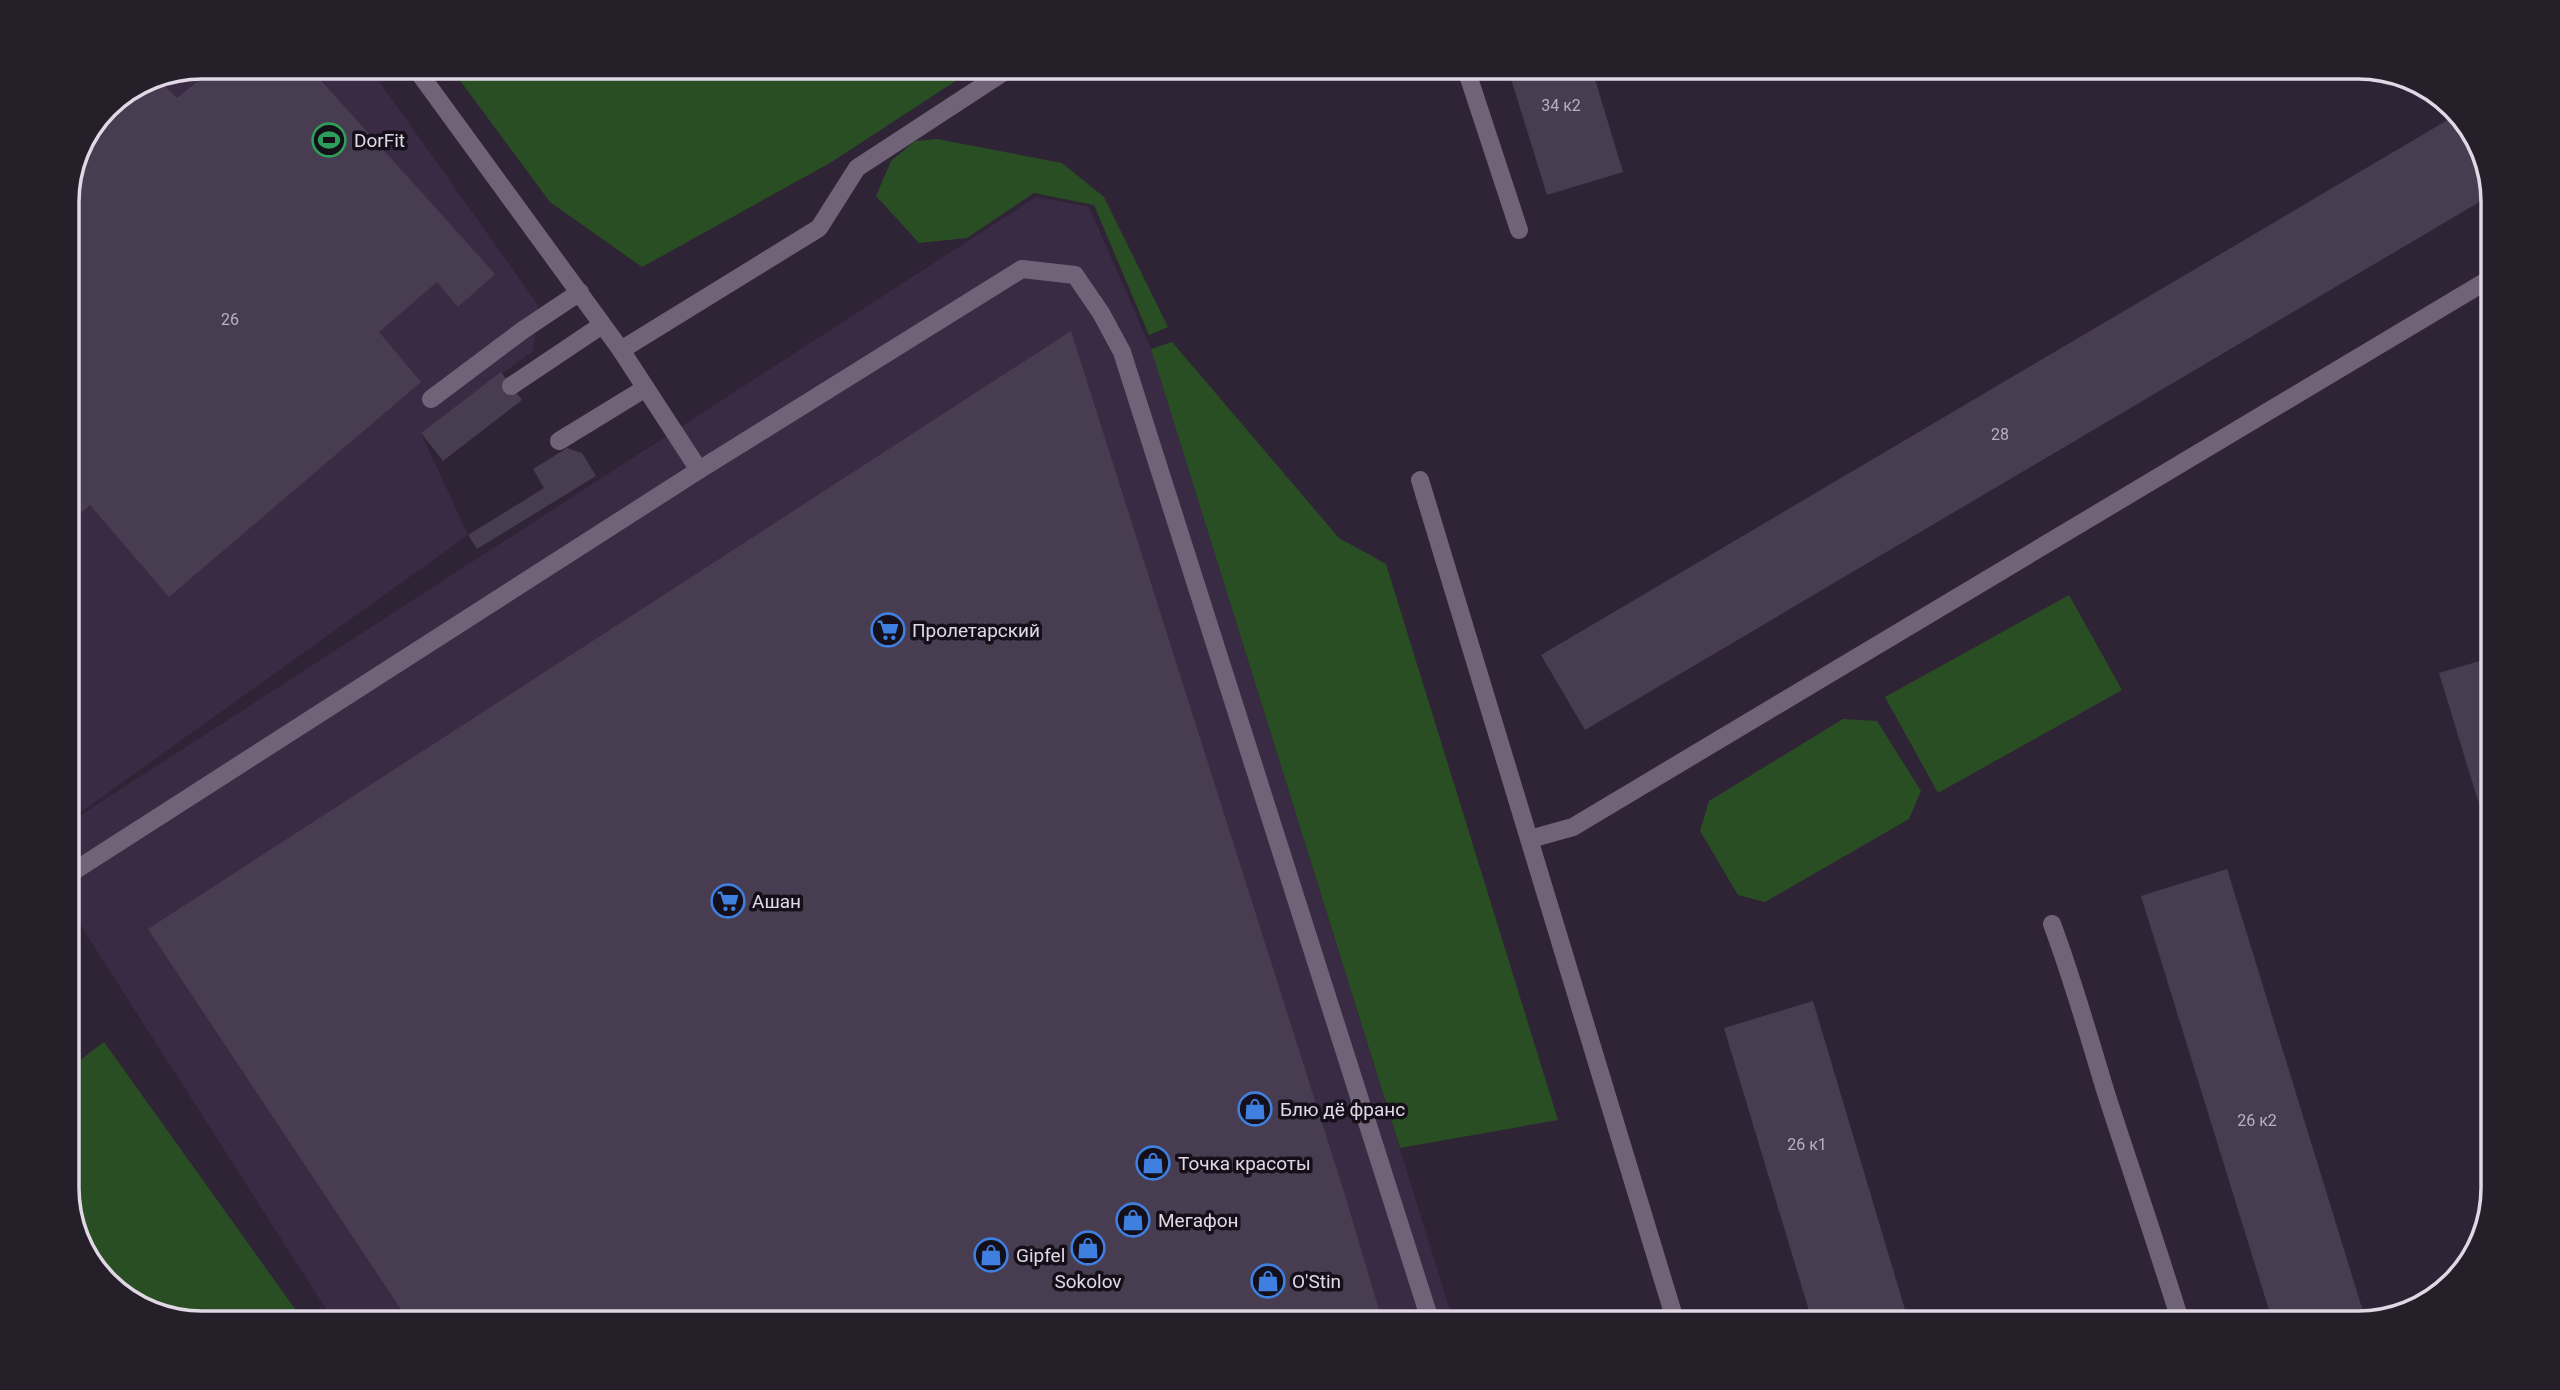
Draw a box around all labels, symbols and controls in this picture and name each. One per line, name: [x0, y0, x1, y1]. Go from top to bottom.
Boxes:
house number: 34 к2: [1541, 96, 1581, 115]
sports icon: DorFit: [310, 121, 348, 159]
place label: DorFit: [354, 129, 405, 152]
house number: 26: [221, 310, 239, 329]
house number: 28: [1991, 425, 2009, 444]
supermarket icon: Пролетарский: [869, 611, 907, 649]
place label: Пролетарский: [912, 619, 1040, 642]
supermarket icon: Ашан: [709, 882, 747, 920]
place label: Ашан: [752, 890, 801, 913]
shop icon: Блю дё франс: [1236, 1090, 1274, 1128]
place label: Блю дё франс: [1280, 1098, 1405, 1121]
house number: 26 к2: [2237, 1111, 2277, 1130]
house number: 26 к1: [1787, 1135, 1827, 1154]
shop icon: Точка красоты: [1134, 1144, 1172, 1182]
place label: Точка красоты: [1178, 1152, 1311, 1175]
shop icon: Мегафон: [1114, 1201, 1152, 1239]
place label: Мегафон: [1158, 1209, 1239, 1232]
shop icon: Sokolov: [1069, 1229, 1107, 1267]
shop icon: Gipfel: [972, 1236, 1010, 1274]
place label: Gipfel: [1016, 1244, 1065, 1267]
shop icon: O'Stin: [1249, 1262, 1287, 1300]
place label: Sokolov: [1054, 1270, 1122, 1293]
place label: O'Stin: [1292, 1270, 1341, 1293]

